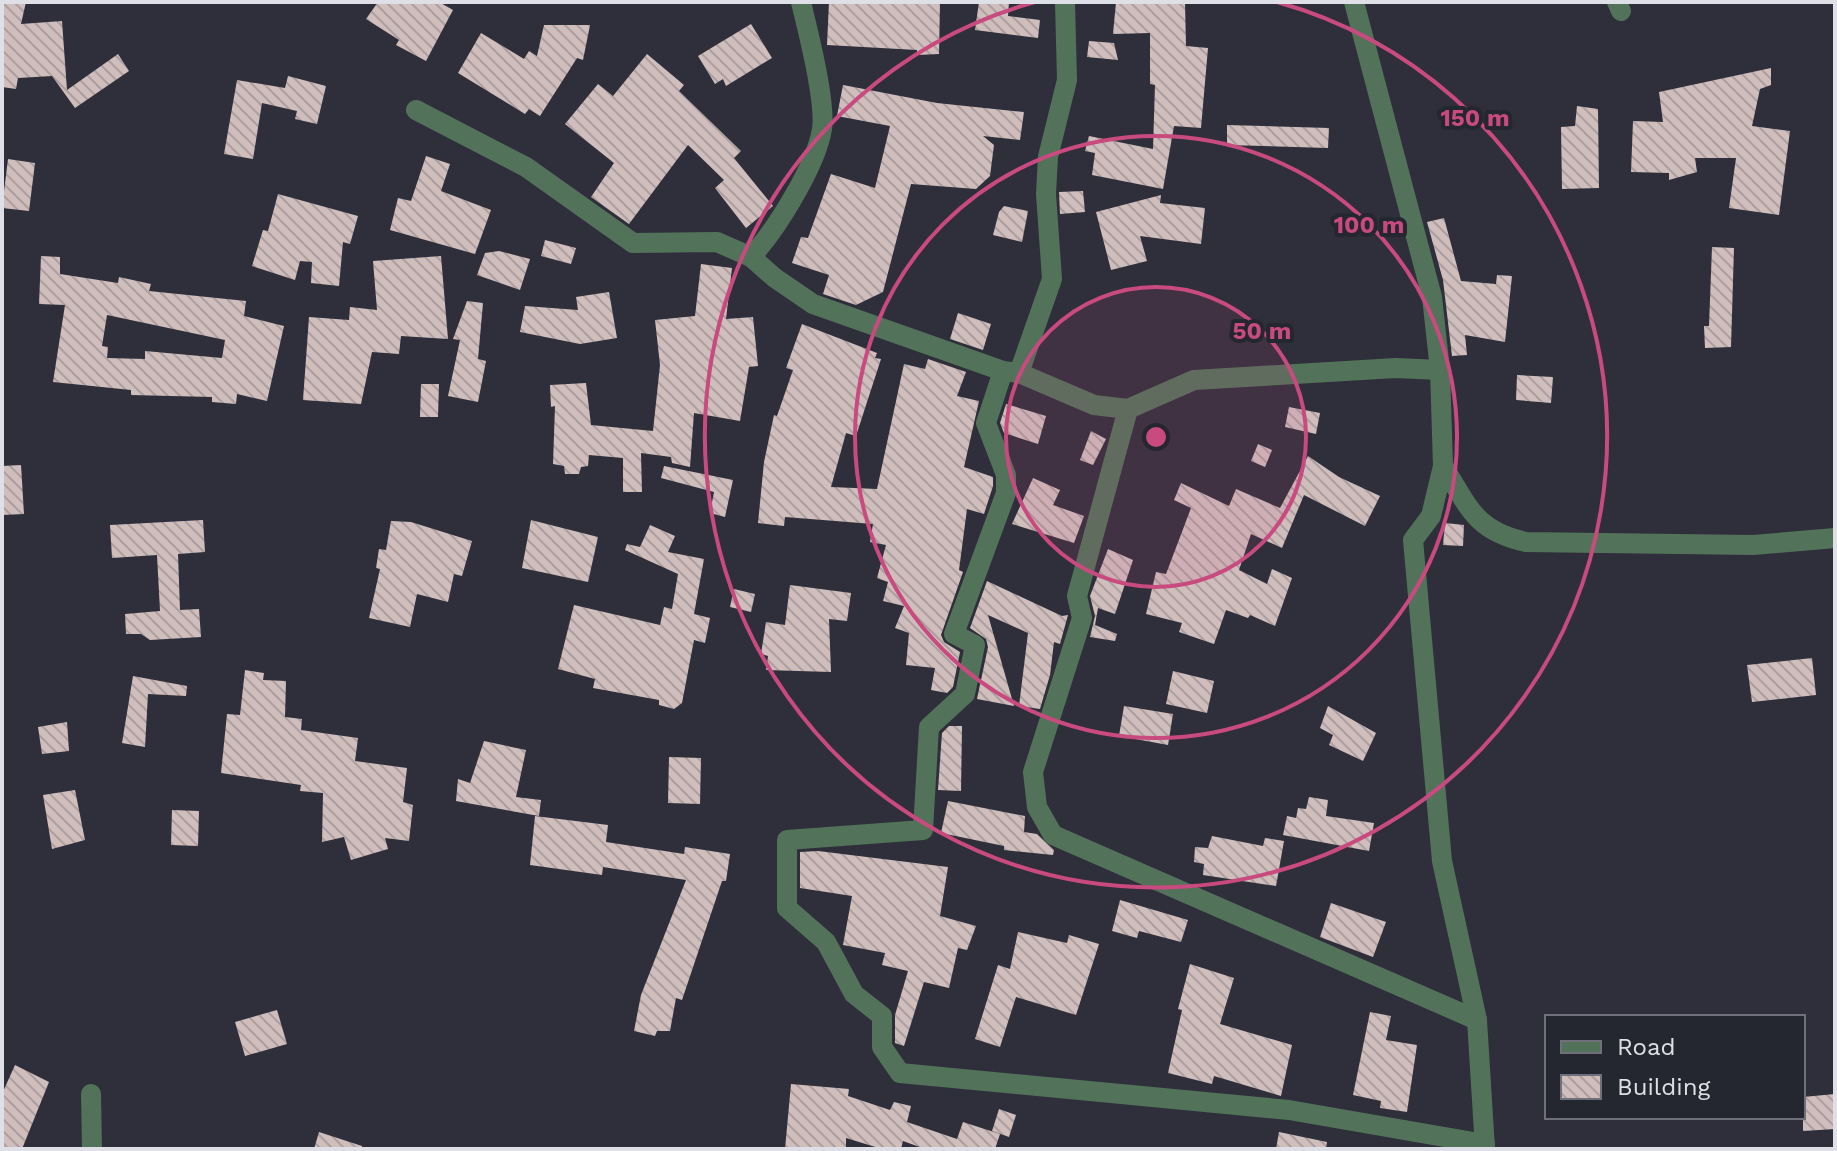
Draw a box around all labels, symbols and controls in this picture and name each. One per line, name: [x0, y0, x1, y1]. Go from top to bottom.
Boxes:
text: 150 m: [1440, 104, 1510, 132]
text: 100 m: [1334, 211, 1404, 239]
text: 50 m: [1233, 317, 1291, 345]
centre of rings: [1142, 423, 1170, 451]
legend: [1545, 1015, 1805, 1119]
text: Road: [1617, 1033, 1676, 1061]
text: Building: [1617, 1073, 1710, 1101]

